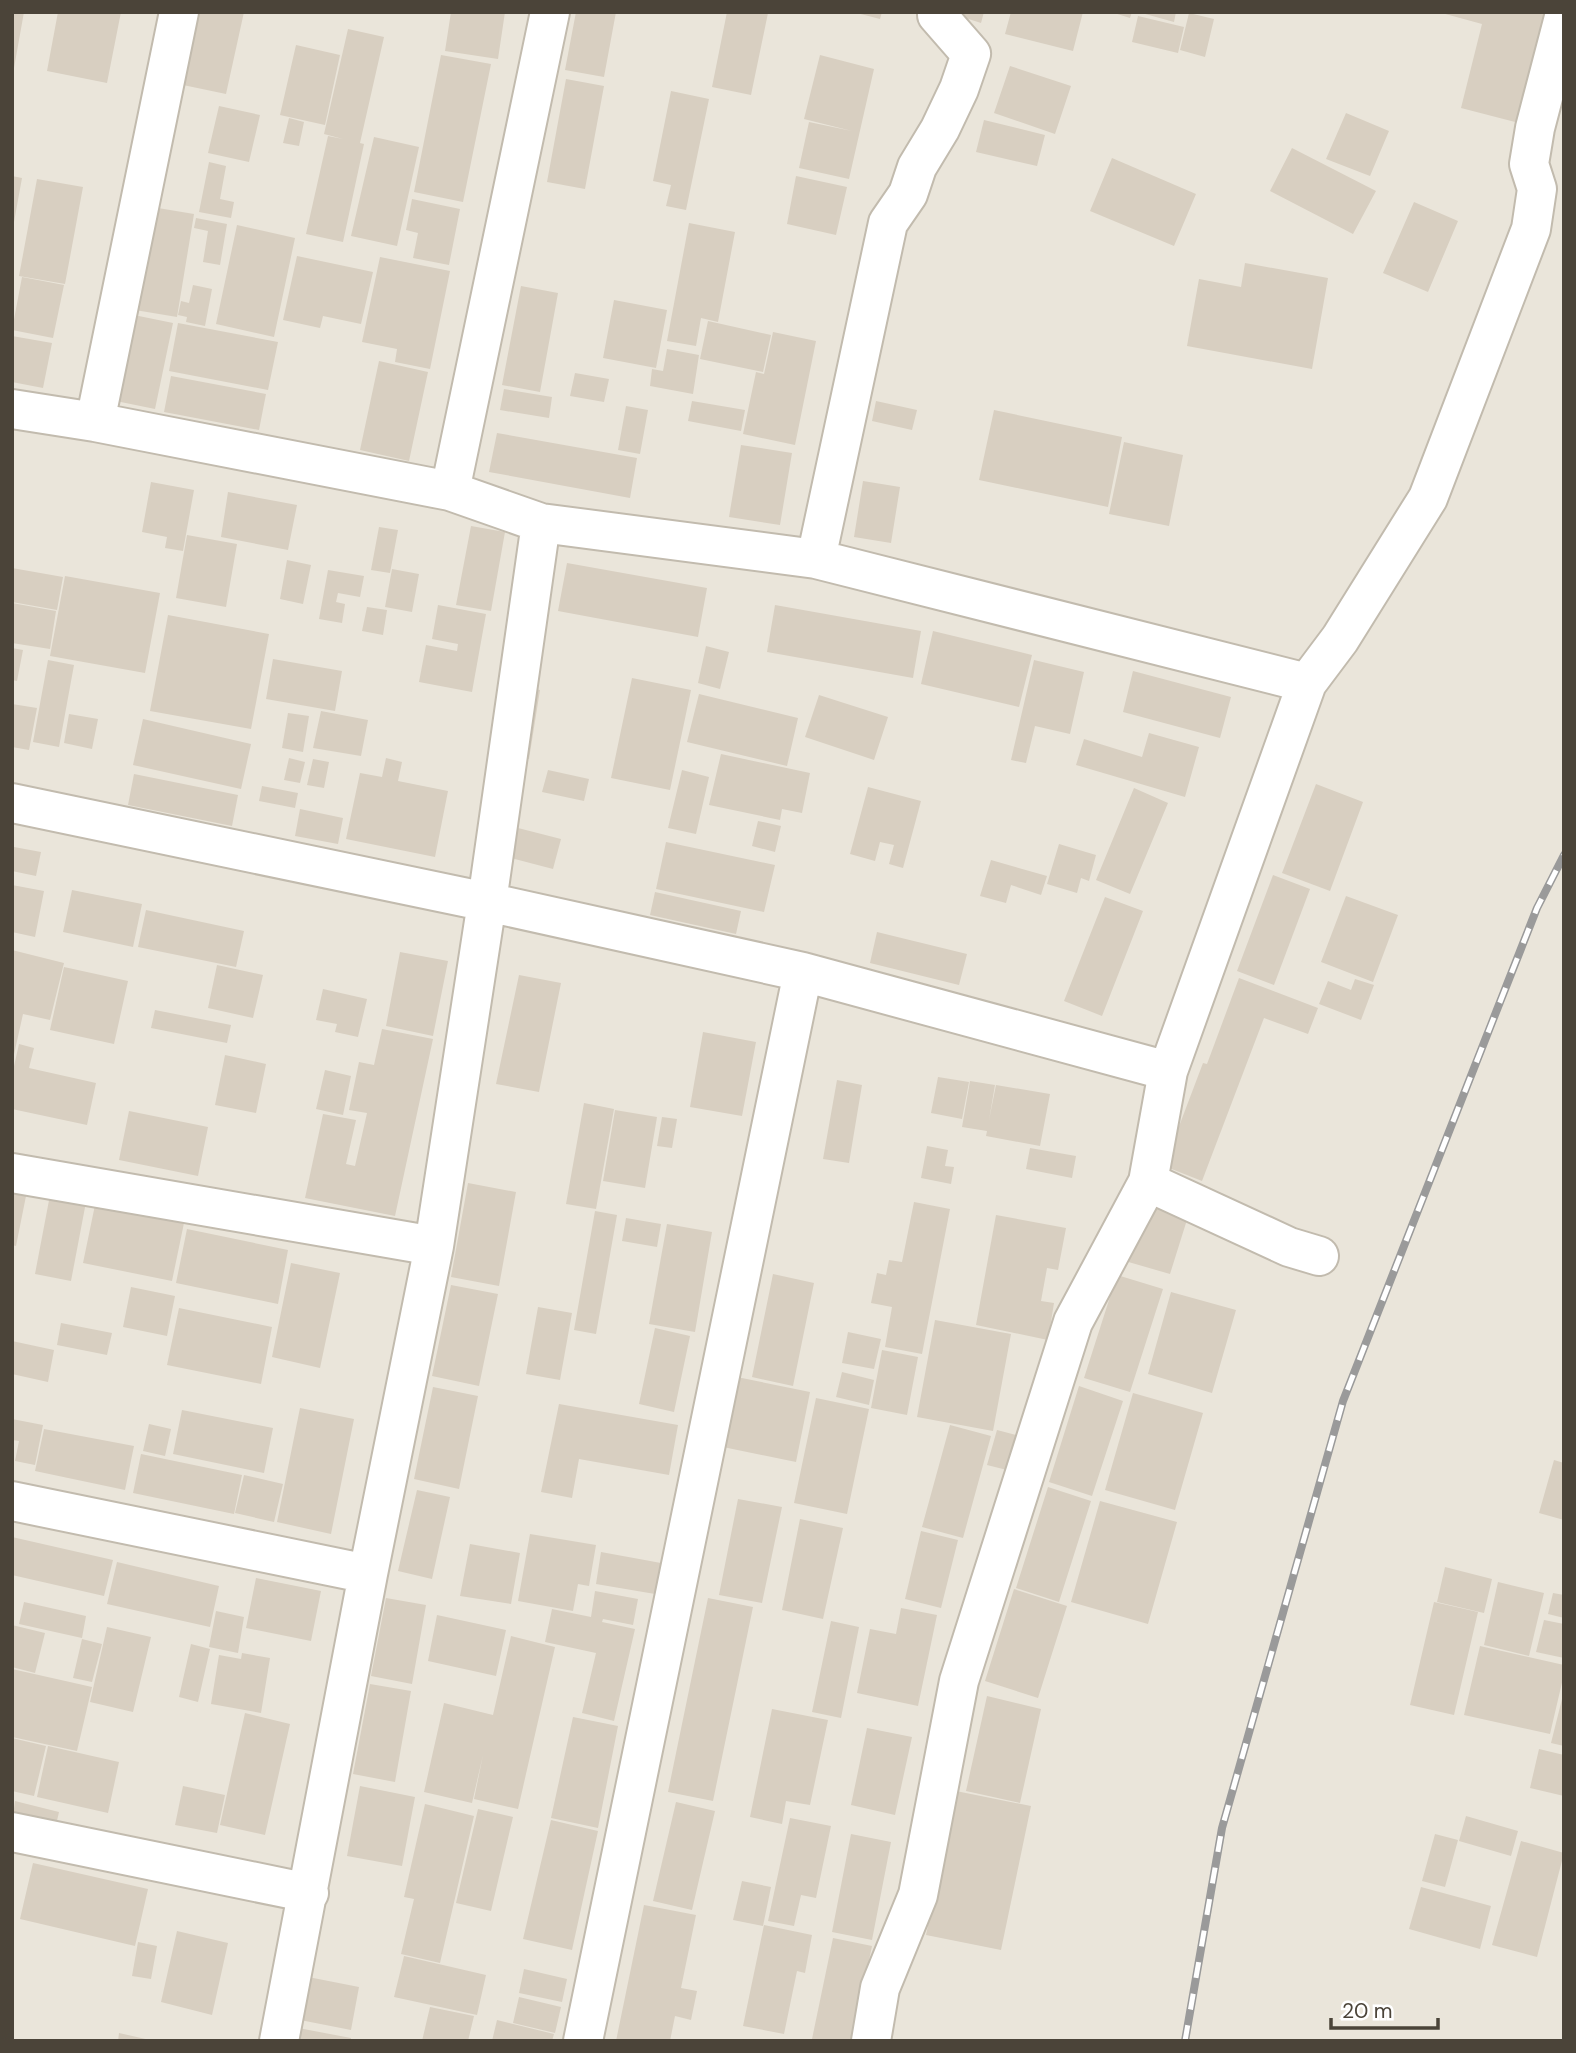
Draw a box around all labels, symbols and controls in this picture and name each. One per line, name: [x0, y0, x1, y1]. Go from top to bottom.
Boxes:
scale bar: [1331, 1986, 1438, 2030]
text: 20 m: [1342, 1997, 1393, 2025]

